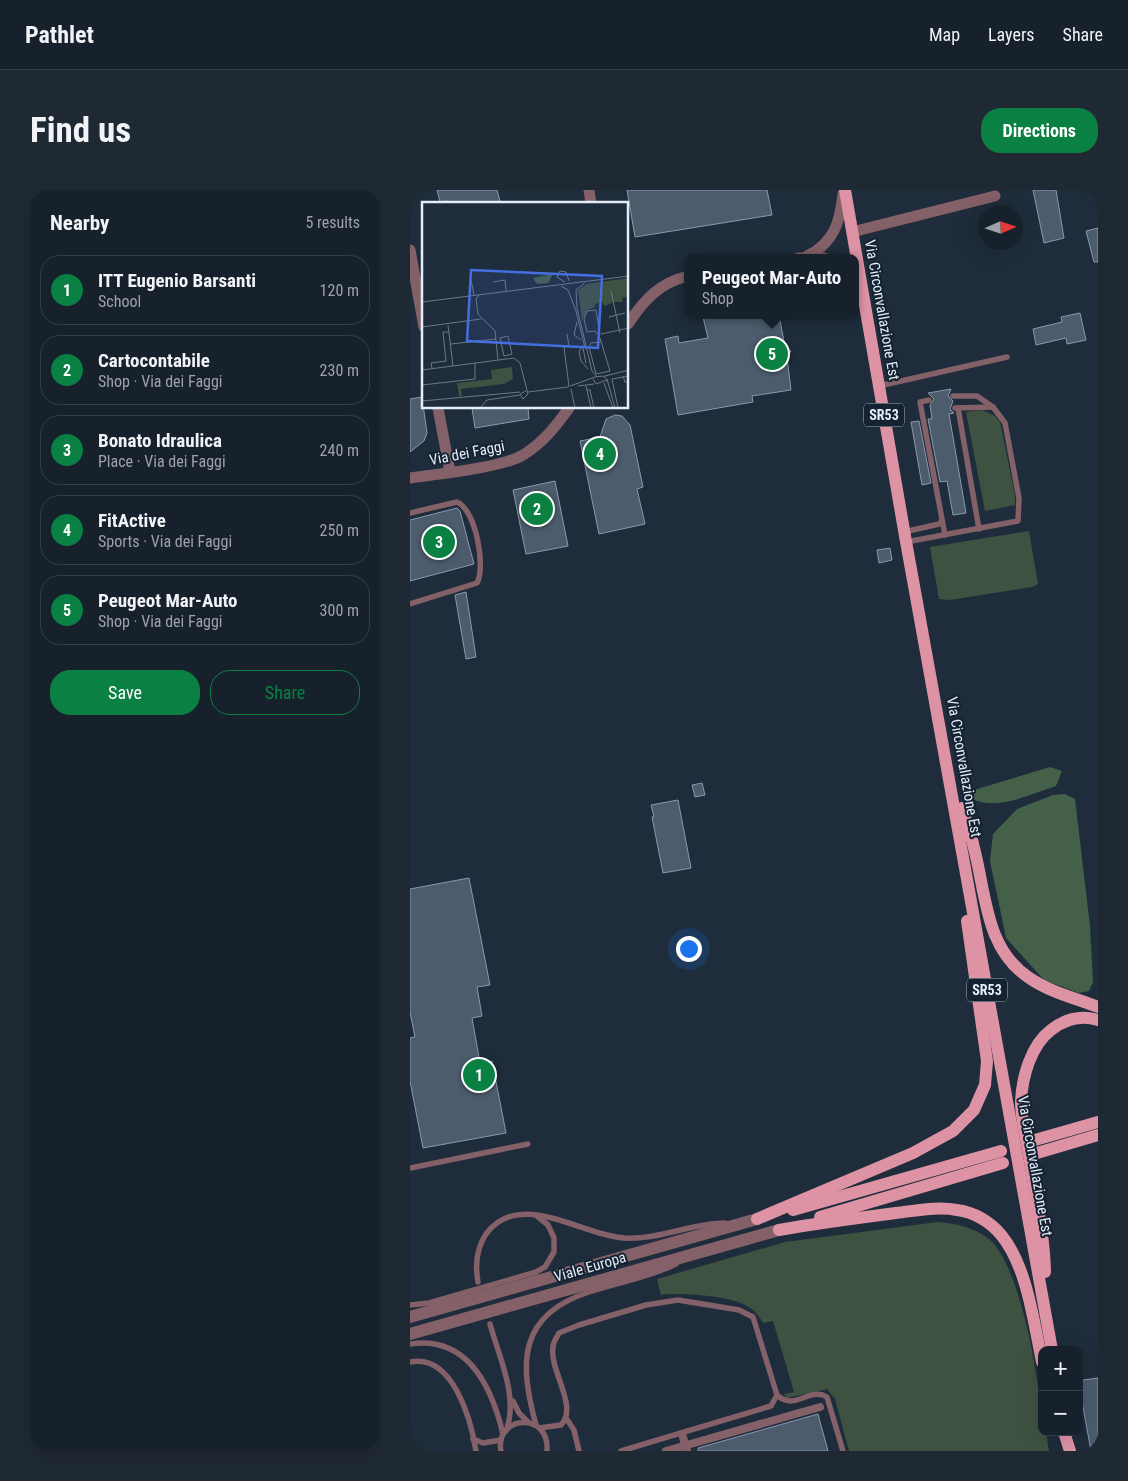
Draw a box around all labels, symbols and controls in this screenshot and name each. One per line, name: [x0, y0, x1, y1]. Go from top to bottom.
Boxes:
text: Pathlet: [25, 21, 94, 49]
text: Map: [929, 24, 960, 45]
text: Layers: [988, 24, 1035, 45]
text: Share: [1063, 24, 1103, 45]
button: Directions: [981, 108, 1098, 153]
text: Find us: [30, 110, 131, 151]
inset map: [422, 202, 629, 409]
north arrow: [978, 205, 1023, 250]
text: Nearby: [50, 211, 109, 235]
text: 5 results: [305, 213, 360, 232]
street label: Via Circonvallazione Est: [861, 238, 903, 382]
popup: [684, 254, 859, 319]
text: Peugeot Mar-Auto: [702, 266, 841, 289]
text: ITT Eugenio Barsanti: [98, 269, 256, 292]
text: 1: [63, 281, 71, 300]
text: 120 m: [320, 281, 359, 300]
text: Shop: [702, 289, 734, 308]
text: School: [98, 292, 141, 311]
pin: 5: [756, 335, 788, 373]
text: Cartocontabile: [98, 349, 210, 372]
text: 2: [63, 361, 71, 380]
text: 230 m: [320, 361, 359, 380]
text: Shop · Via dei Faggi: [98, 372, 223, 391]
road number: SR53: [864, 404, 904, 426]
text: Bonato Idraulica: [98, 429, 222, 452]
pin: 4: [584, 435, 616, 473]
street label: Via dei Faggi: [428, 437, 506, 469]
text: 3: [63, 441, 71, 460]
text: 240 m: [320, 441, 359, 460]
text: Place · Via dei Faggi: [98, 452, 226, 471]
pin: 2: [521, 490, 553, 528]
text: FitActive: [98, 509, 166, 532]
text: 4: [63, 521, 71, 540]
text: 250 m: [320, 521, 359, 540]
pin: 3: [423, 523, 455, 561]
text: Sports · Via dei Faggi: [98, 532, 232, 551]
text: Peugeot Mar-Auto: [98, 589, 238, 612]
text: 5: [63, 601, 71, 620]
text: 300 m: [320, 601, 359, 620]
text: Shop · Via dei Faggi: [98, 612, 223, 631]
button: Save: [50, 670, 200, 715]
button: Share: [210, 670, 360, 715]
street label: Via Circonvallazione Est: [943, 695, 985, 839]
your location: [676, 936, 702, 962]
road number: SR53: [967, 978, 1007, 1002]
pin: 1: [463, 1056, 495, 1094]
street label: Via Circonvallazione Est: [1014, 1094, 1056, 1238]
street label: Viale Europa: [552, 1248, 628, 1286]
map controls: [1038, 1346, 1083, 1436]
button: +: [1038, 1346, 1083, 1391]
button: −: [1038, 1391, 1083, 1436]

